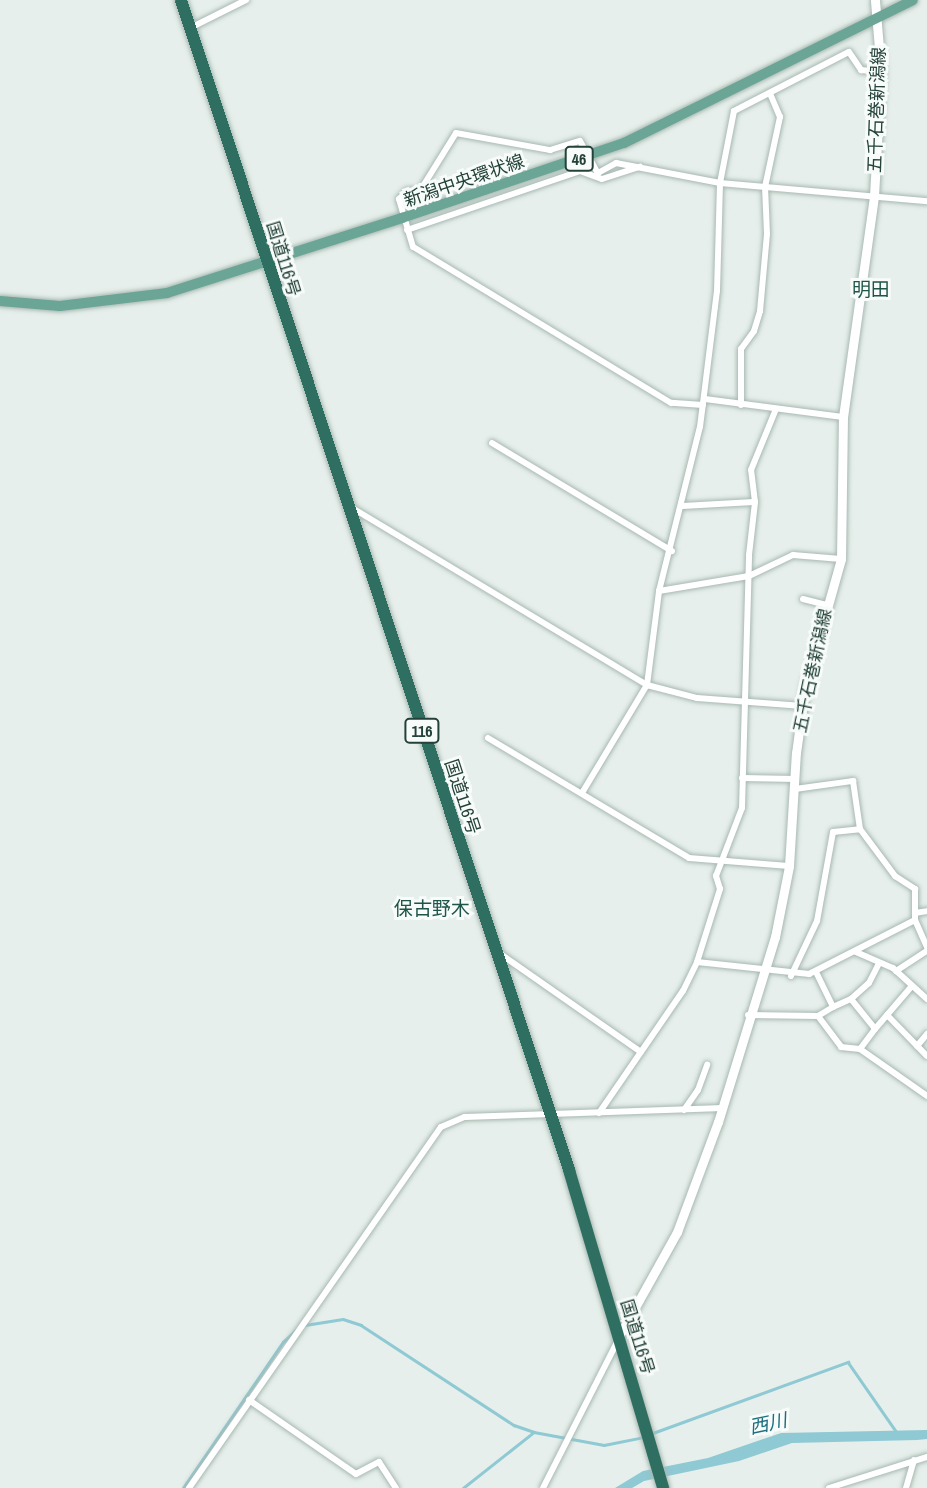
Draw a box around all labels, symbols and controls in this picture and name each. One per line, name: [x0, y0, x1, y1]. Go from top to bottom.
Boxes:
street label: 五千石巻新潟線: [864, 47, 890, 173]
road number: 46: [563, 146, 595, 172]
street label: 新潟中央環状線: [401, 150, 527, 212]
street label: 国道116号: [261, 219, 305, 299]
district label: 明田: [852, 279, 890, 301]
street label: 五千石巻新潟線: [789, 607, 837, 735]
road number: 116: [403, 718, 441, 744]
street label: 国道116号: [440, 757, 484, 837]
district label: 保古野木: [394, 898, 470, 920]
street label: 国道116号: [615, 1297, 659, 1377]
water label: 西川: [747, 1409, 789, 1439]

